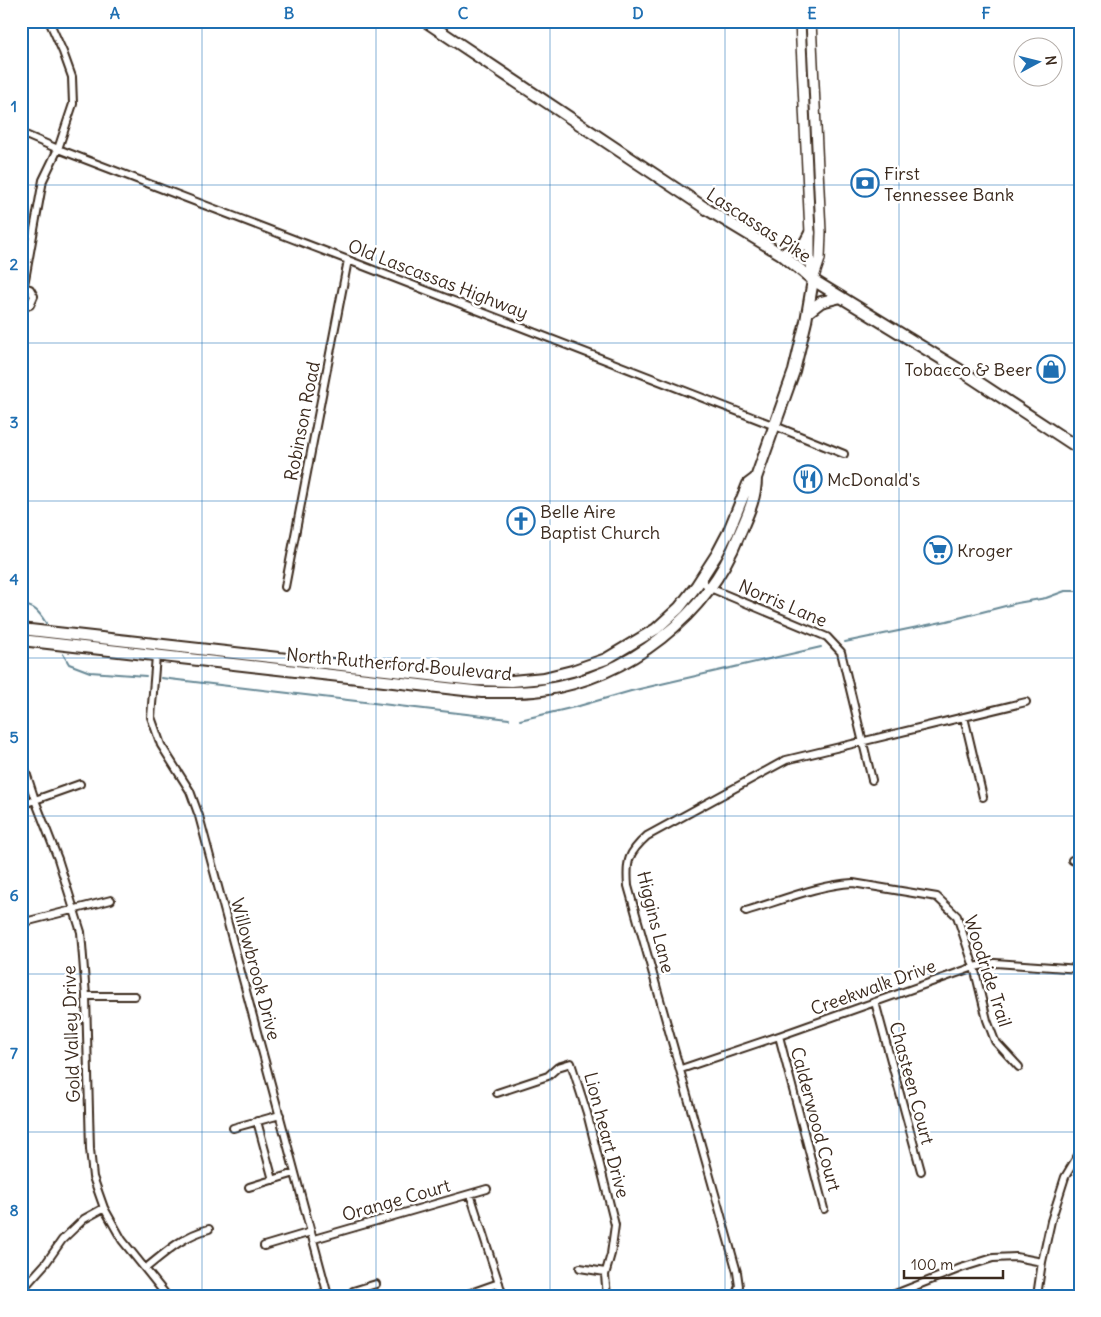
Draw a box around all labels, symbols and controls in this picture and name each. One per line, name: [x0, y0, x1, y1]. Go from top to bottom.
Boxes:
text: A: [110, 3, 120, 23]
text: B: [284, 3, 295, 23]
text: C: [458, 3, 469, 23]
text: D: [632, 3, 644, 23]
text: E: [807, 3, 817, 23]
text: F: [981, 3, 991, 23]
north arrow: [1014, 38, 1064, 88]
text: N: [1041, 55, 1060, 66]
text: 1: [11, 96, 17, 116]
place label: First Tennessee Bank: [884, 162, 1014, 206]
bank icon: First Tennessee Bank: [850, 168, 880, 198]
street label: Lascassas Pike: [702, 183, 816, 267]
street label: Old Lascassas Highway: [345, 234, 531, 324]
text: 2: [10, 254, 19, 274]
shop icon: Tobacco & Beer: [1036, 354, 1066, 384]
place label: Tobacco & Beer: [905, 358, 1033, 381]
street label: Robinson Road: [279, 359, 325, 483]
text: 3: [9, 412, 19, 432]
restaurant icon: McDonald's: [793, 464, 823, 494]
place label: McDonald's: [827, 468, 920, 491]
place label: Belle Aire Baptist Church: [540, 500, 660, 544]
church icon: Belle Aire Baptist Church: [506, 506, 536, 536]
supermarket icon: Kroger: [923, 535, 953, 565]
place label: Kroger: [957, 539, 1013, 562]
text: 4: [9, 569, 19, 589]
street label: Norris Lane: [735, 574, 831, 632]
street label: North Rutherford Boulevard: [285, 643, 513, 685]
text: 5: [9, 727, 19, 747]
street label: Higgins Lane: [632, 869, 680, 975]
text: 6: [9, 885, 19, 905]
street label: Willowbrook Drive: [226, 895, 286, 1043]
street label: Woodride Trail: [959, 912, 1017, 1030]
street label: Creekwalk Drive: [807, 954, 939, 1020]
street label: Gold Valley Drive: [57, 965, 85, 1103]
street label: Chasteen Court: [885, 1019, 939, 1147]
text: 7: [10, 1043, 18, 1063]
street label: Calderwood Court: [786, 1044, 846, 1194]
street label: Lion heart Drive: [579, 1070, 635, 1200]
street label: Orange Court: [339, 1174, 453, 1226]
text: 8: [9, 1200, 19, 1220]
scale bar: [904, 1247, 1002, 1279]
text: 100 m: [911, 1255, 953, 1274]

